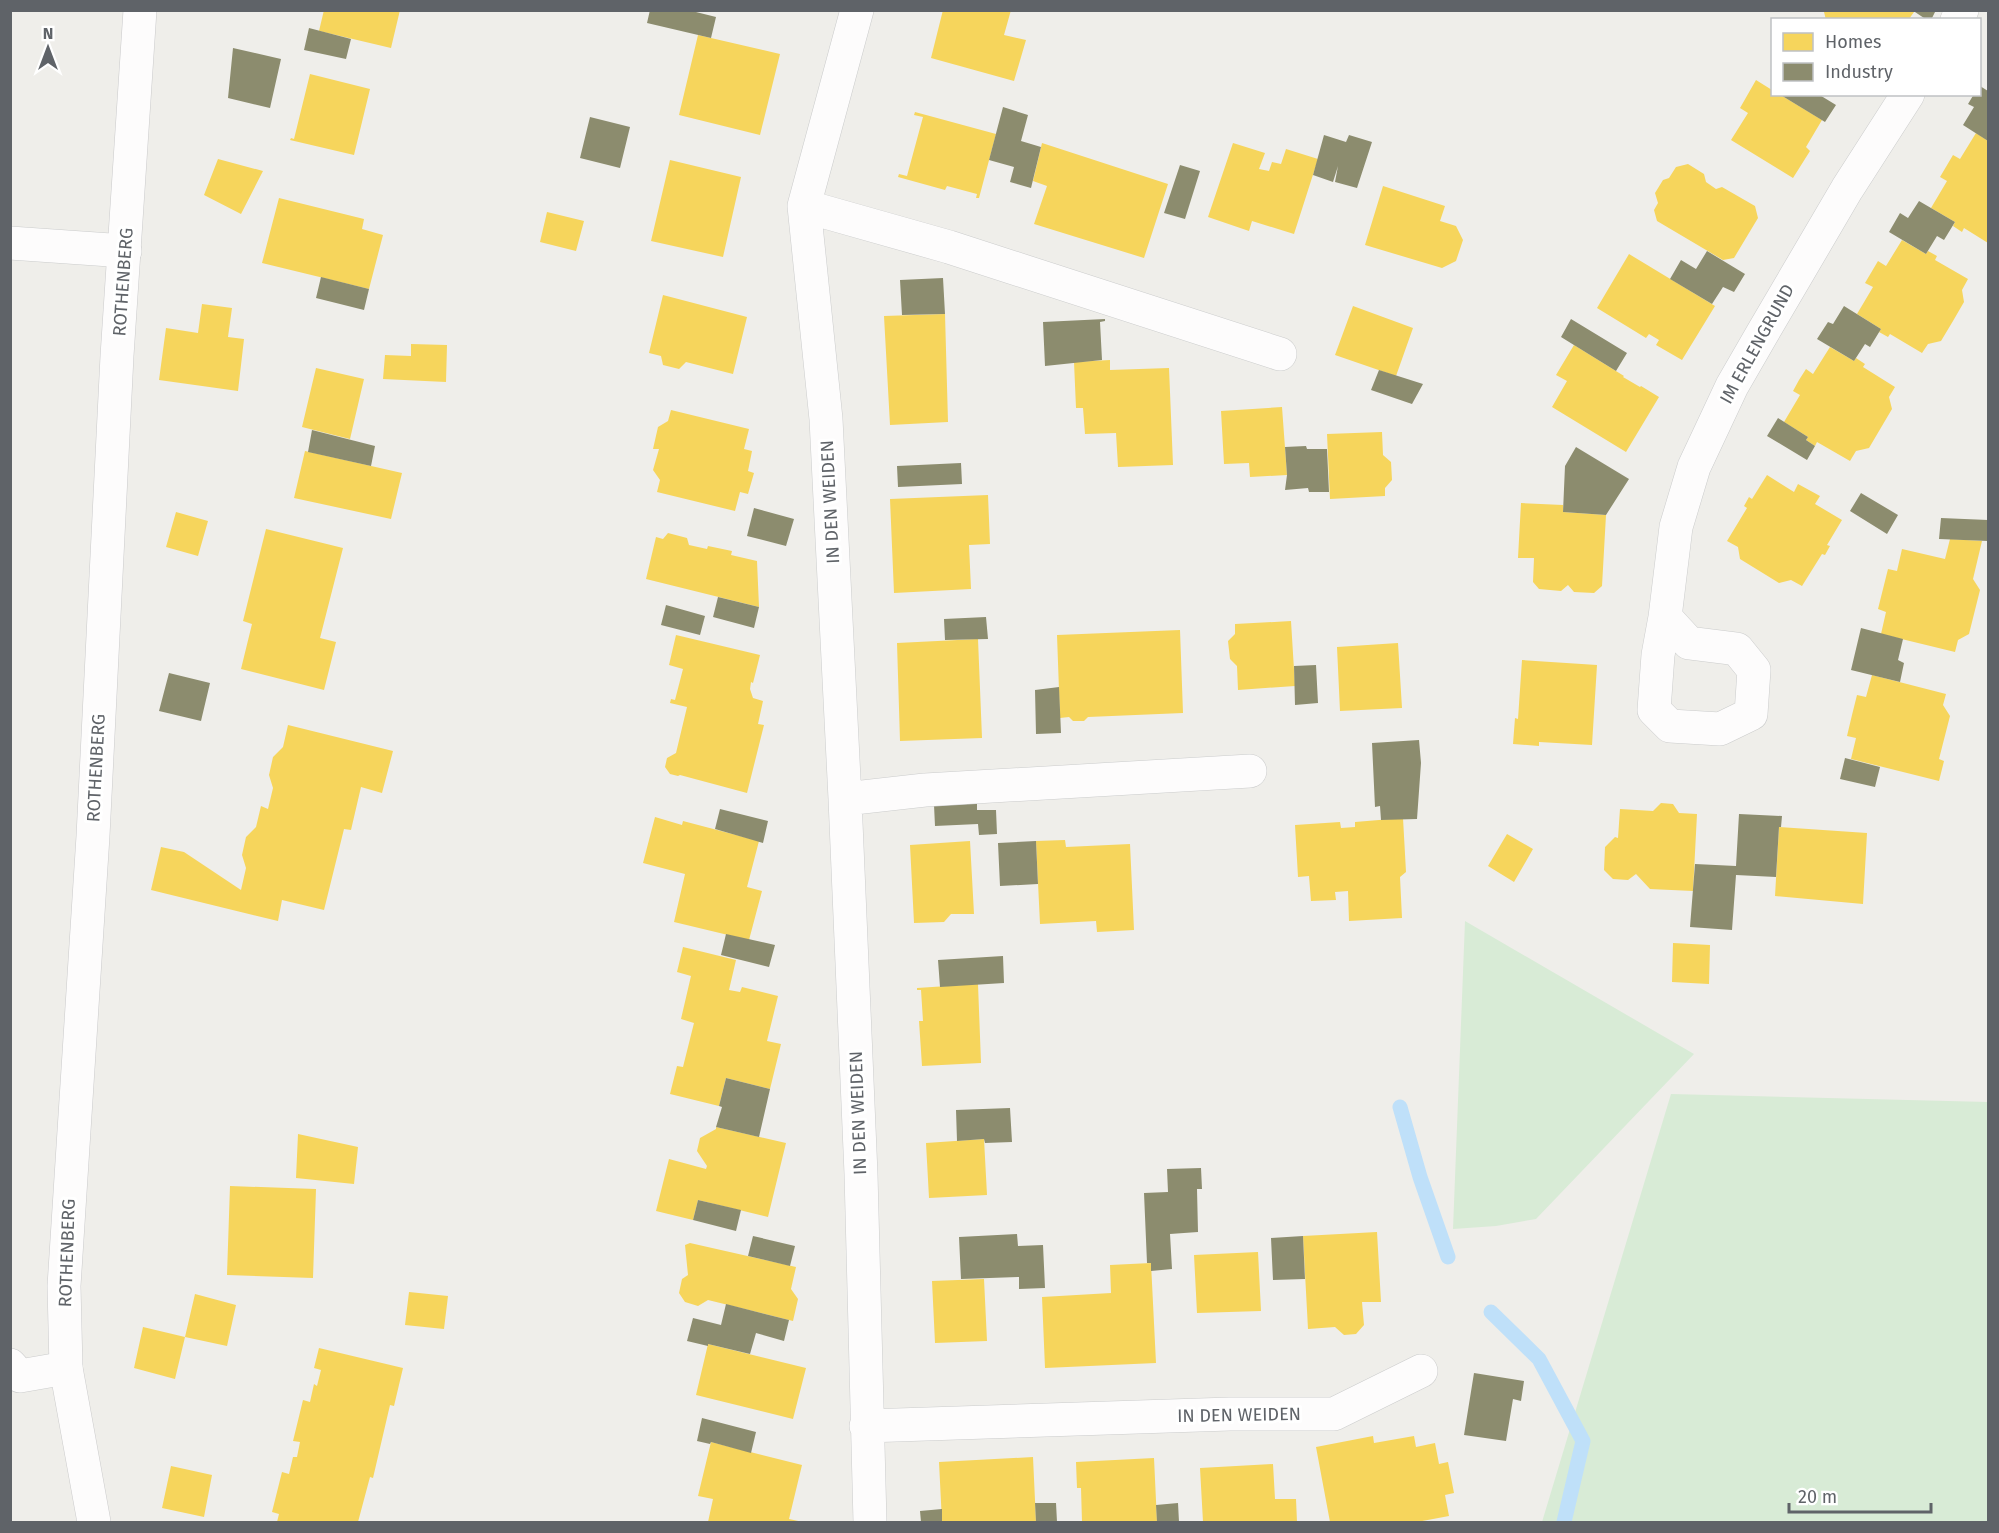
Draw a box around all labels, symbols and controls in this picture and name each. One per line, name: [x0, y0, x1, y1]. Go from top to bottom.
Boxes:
north arrow: [18, 18, 78, 78]
legend: [1771, 18, 1981, 96]
text: N: [43, 24, 53, 43]
text: Homes: [1825, 31, 1881, 53]
text: Industry: [1825, 61, 1893, 83]
street label: ROTHENBERG: [108, 227, 138, 337]
street label: IM ERLENGRUND: [1715, 280, 1799, 408]
street label: IN DEN WEIDEN: [816, 440, 844, 564]
street label: ROTHENBERG: [82, 713, 110, 823]
street label: IN DEN WEIDEN: [845, 1051, 871, 1175]
street label: ROTHENBERG: [54, 1198, 80, 1308]
street label: IN DEN WEIDEN: [1177, 1403, 1301, 1427]
scale bar: [1789, 1476, 1932, 1514]
text: 20 m: [1798, 1486, 1837, 1508]

